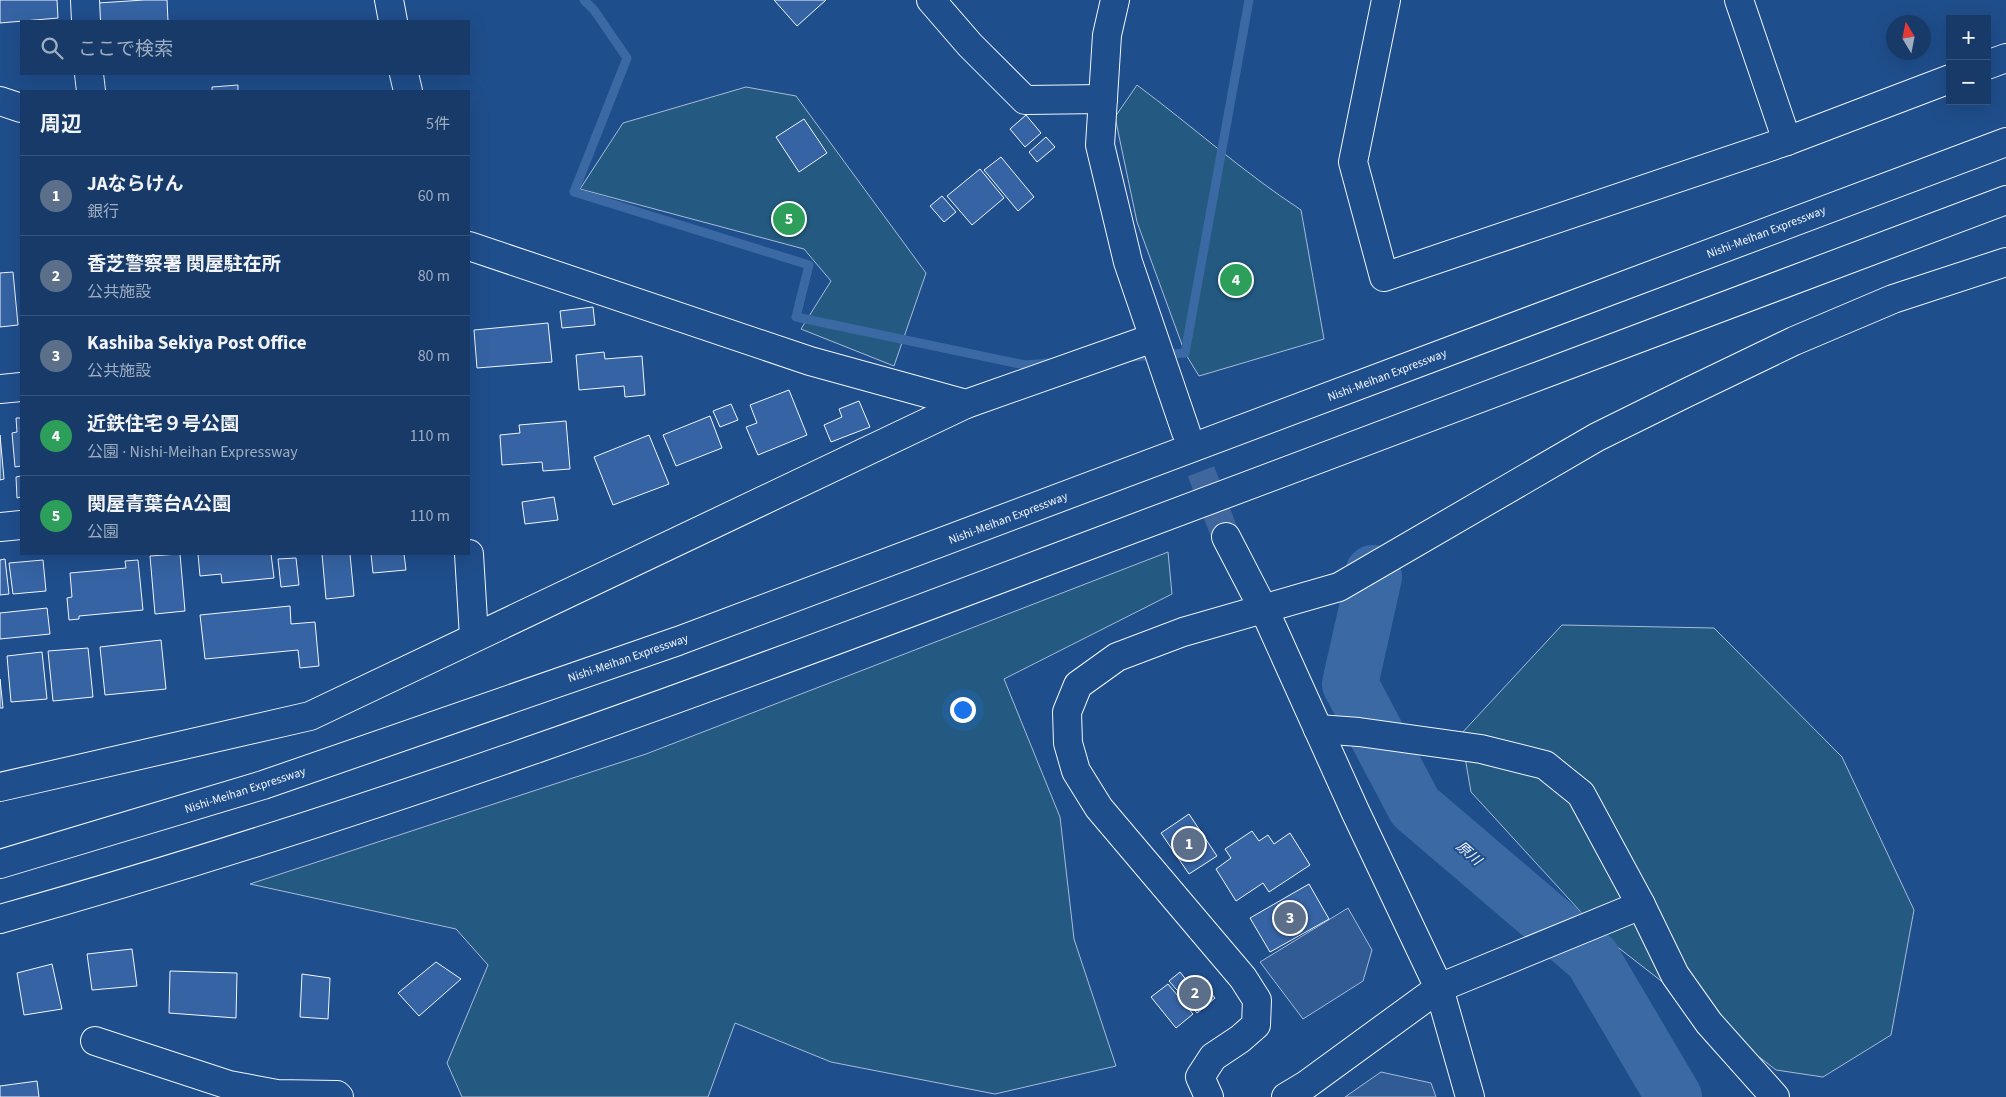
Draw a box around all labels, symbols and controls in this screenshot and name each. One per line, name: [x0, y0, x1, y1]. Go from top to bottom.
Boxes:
north arrow: [1886, 15, 1931, 60]
map controls: [1946, 15, 1991, 105]
button: +: [1946, 15, 1991, 60]
search box: [20, 20, 470, 75]
icon: search: [38, 34, 66, 62]
text: ここで検索: [78, 36, 173, 63]
button: −: [1946, 60, 1991, 105]
text: 周辺: [40, 109, 82, 139]
text: 5件: [426, 113, 450, 135]
text: JAならけん: [87, 171, 184, 198]
text: 1: [52, 185, 60, 207]
text: 60 m: [418, 185, 450, 207]
pin: 5: [773, 200, 805, 238]
text: 銀行: [87, 201, 119, 223]
street label: Nishi-Meihan Expressway: [1704, 202, 1829, 263]
text: 香芝警察署 関屋駐在所: [87, 251, 281, 278]
pin: 4: [1220, 261, 1252, 299]
text: 2: [52, 265, 60, 287]
text: 80 m: [418, 265, 450, 287]
text: 公共施設: [87, 281, 151, 303]
text: Kashiba Sekiya Post Office: [87, 330, 307, 357]
text: 3: [52, 345, 60, 367]
text: 80 m: [418, 345, 450, 367]
street label: Nishi-Meihan Expressway: [1325, 345, 1450, 406]
text: 公共施設: [87, 360, 151, 382]
text: 近鉄住宅９号公園: [87, 411, 239, 438]
text: 4: [52, 425, 60, 447]
text: 110 m: [410, 425, 450, 447]
text: 公園 · Nishi-Meihan Expressway: [87, 441, 298, 463]
street label: Nishi-Meihan Expressway: [946, 488, 1071, 549]
text: 関屋青葉台A公園: [87, 491, 231, 518]
text: 5: [52, 505, 60, 527]
text: 110 m: [410, 505, 450, 527]
text: 公園: [87, 521, 119, 543]
street label: Nishi-Meihan Expressway: [566, 630, 691, 687]
your location: [950, 697, 976, 723]
street label: Nishi-Meihan Expressway: [182, 763, 308, 818]
pin: 1: [1173, 825, 1205, 863]
water label: 原川: [1451, 837, 1487, 872]
pin: 3: [1274, 899, 1306, 937]
pin: 2: [1179, 974, 1211, 1012]

